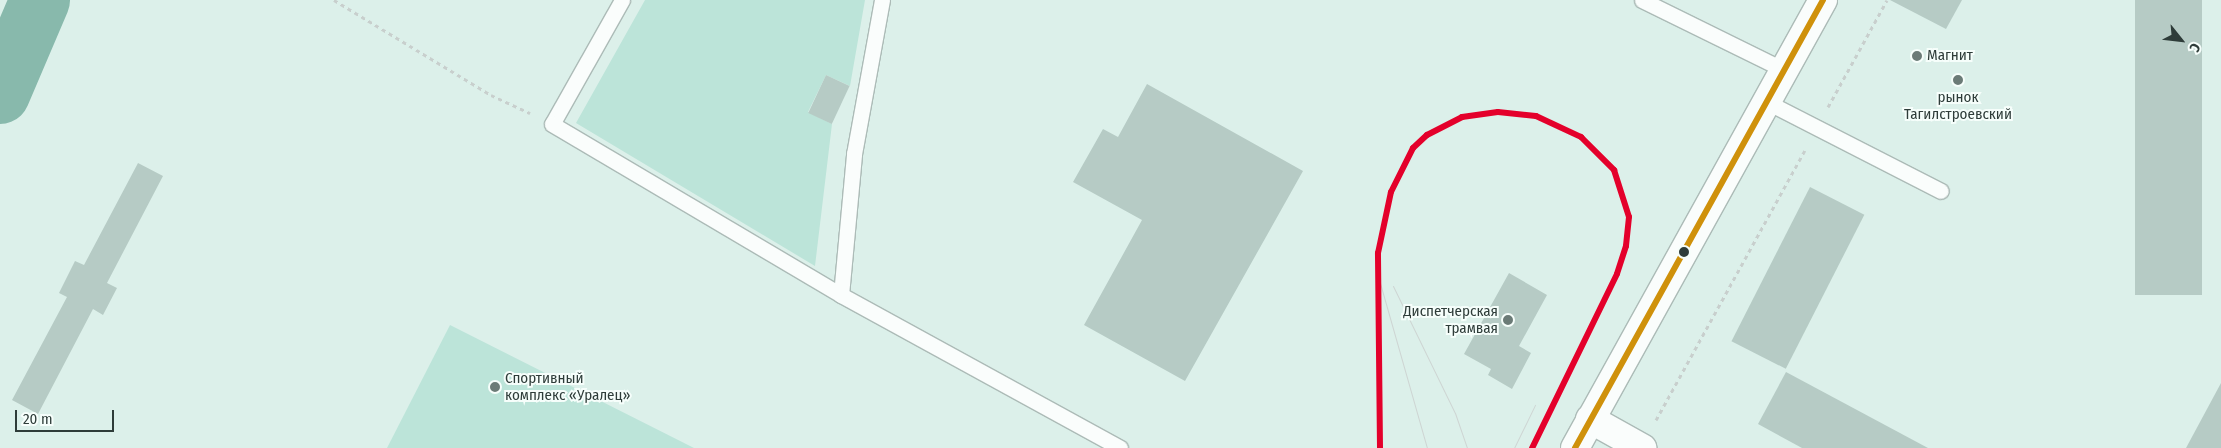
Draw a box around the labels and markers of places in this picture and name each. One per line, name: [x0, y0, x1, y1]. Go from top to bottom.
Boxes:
place label: Магнит: [1927, 47, 1973, 65]
marker: Магнит: [1911, 50, 1923, 62]
marker: рынок Тагилстроевский: [1952, 74, 1964, 86]
place label: рынок Тагилстроевский: [1904, 88, 2012, 123]
unlabelled marker: [1679, 247, 1689, 257]
place label: Диспетчерская трамвая: [1403, 302, 1498, 337]
marker: Диспетчерская трамвая: [1502, 314, 1514, 326]
place label: Спортивный комплекс «Уралец»: [505, 369, 630, 404]
marker: Спортивный комплекс «Уралец»: [489, 381, 501, 393]

